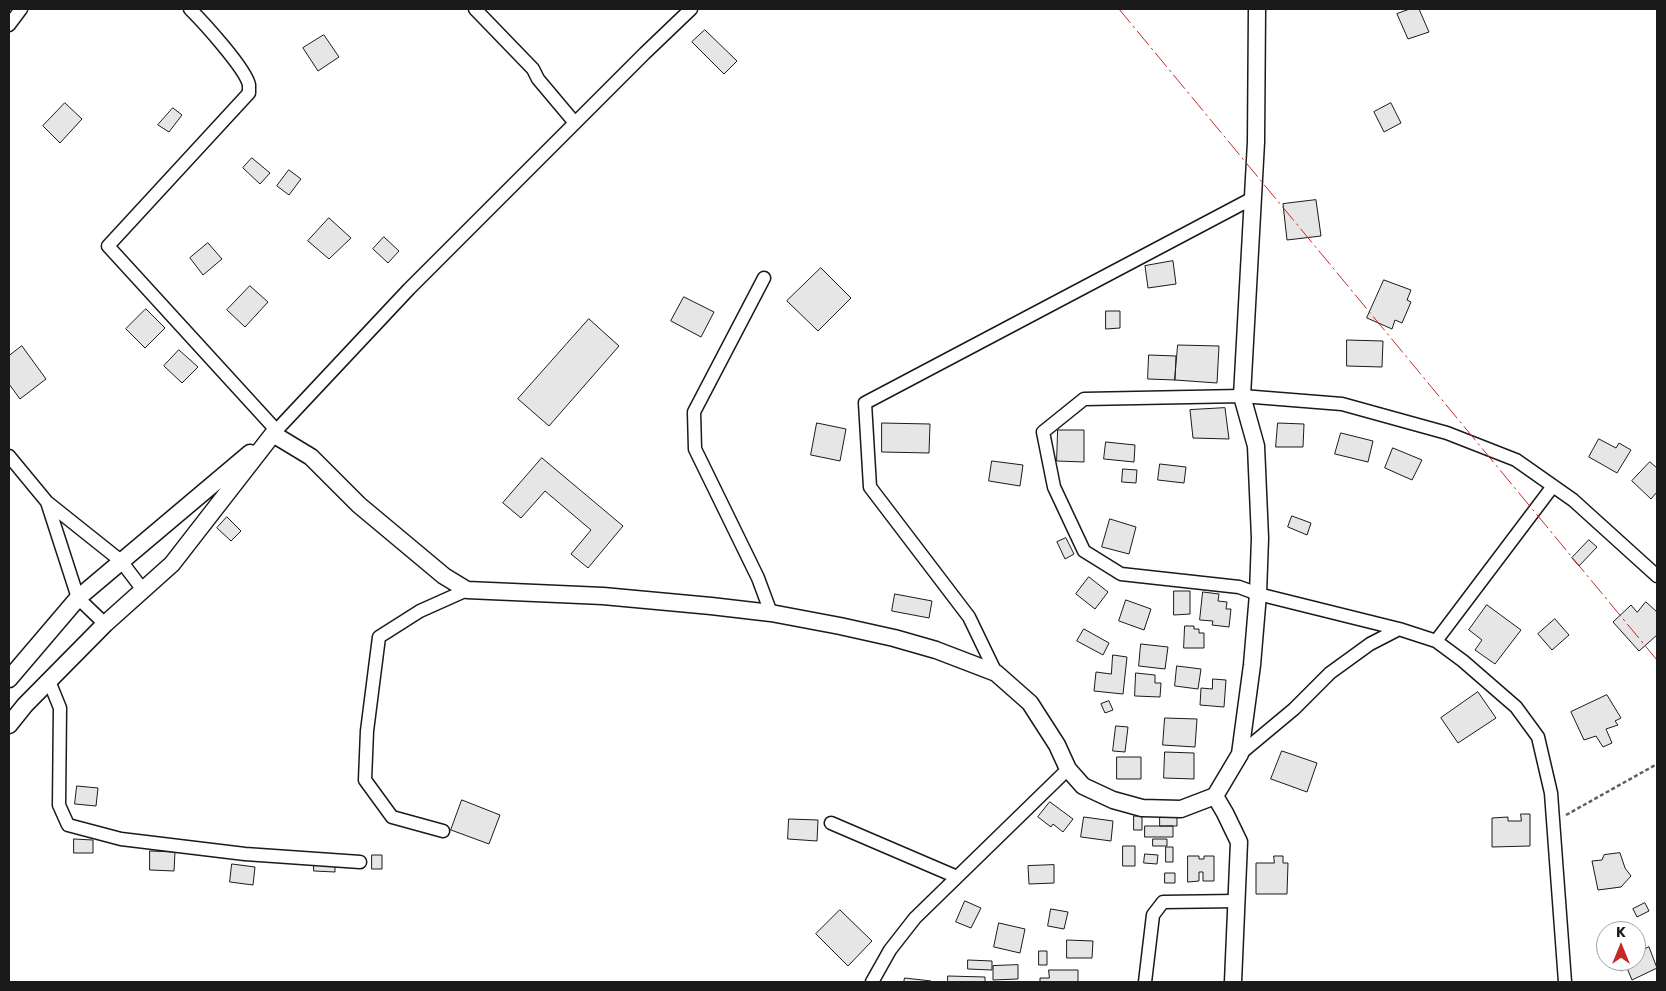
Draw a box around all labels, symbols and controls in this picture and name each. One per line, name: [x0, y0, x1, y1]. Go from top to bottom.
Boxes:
north arrow: [1596, 921, 1646, 971]
text: K: [1616, 922, 1626, 942]

